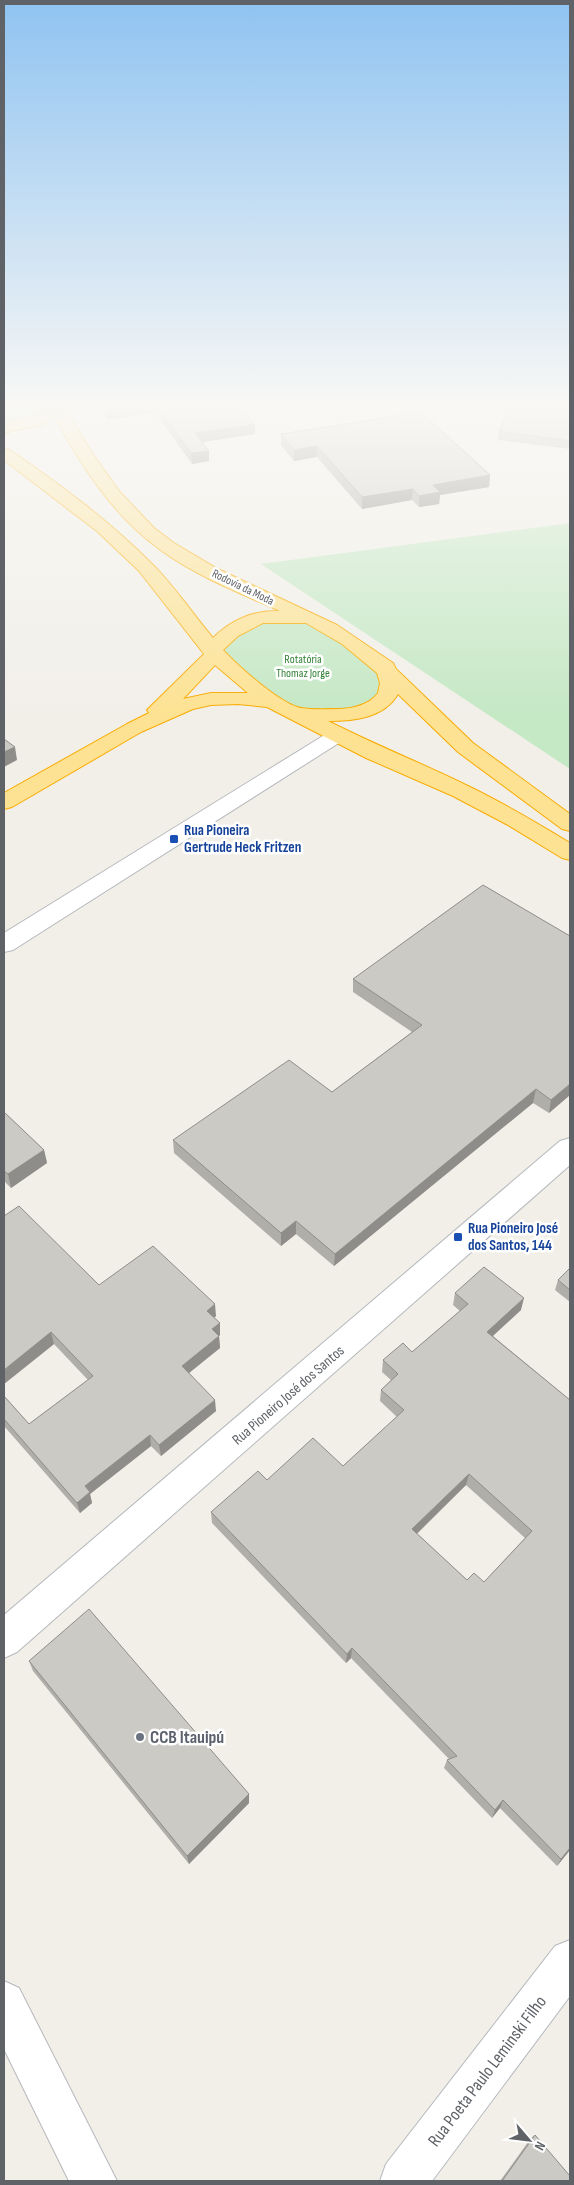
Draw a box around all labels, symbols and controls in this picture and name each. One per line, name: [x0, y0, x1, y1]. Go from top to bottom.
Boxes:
street label: Rodovia da Moda: [209, 566, 276, 609]
park label: Rotatória Thomaz Jorge: [276, 652, 330, 681]
place label: Rua Pioneira Gertrude Heck Fritzen: [184, 821, 301, 857]
marker: Rua Pioneira Gertrude Heck Fritzen: [168, 833, 180, 845]
place label: Rua Pioneiro José dos Santos, 144: [468, 1219, 558, 1255]
marker: Rua Pioneiro José dos Santos, 144: [452, 1231, 464, 1243]
street label: Rua Pioneiro José dos Santos: [228, 1341, 348, 1449]
place label: CCB Itauipú: [150, 1727, 224, 1748]
marker: CCB Itauipú: [134, 1731, 146, 1743]
street label: Rua Poeta Paulo Leminski Filho: [424, 1992, 551, 2151]
north arrow: [504, 2115, 554, 2165]
text: N: [531, 2139, 549, 2153]

